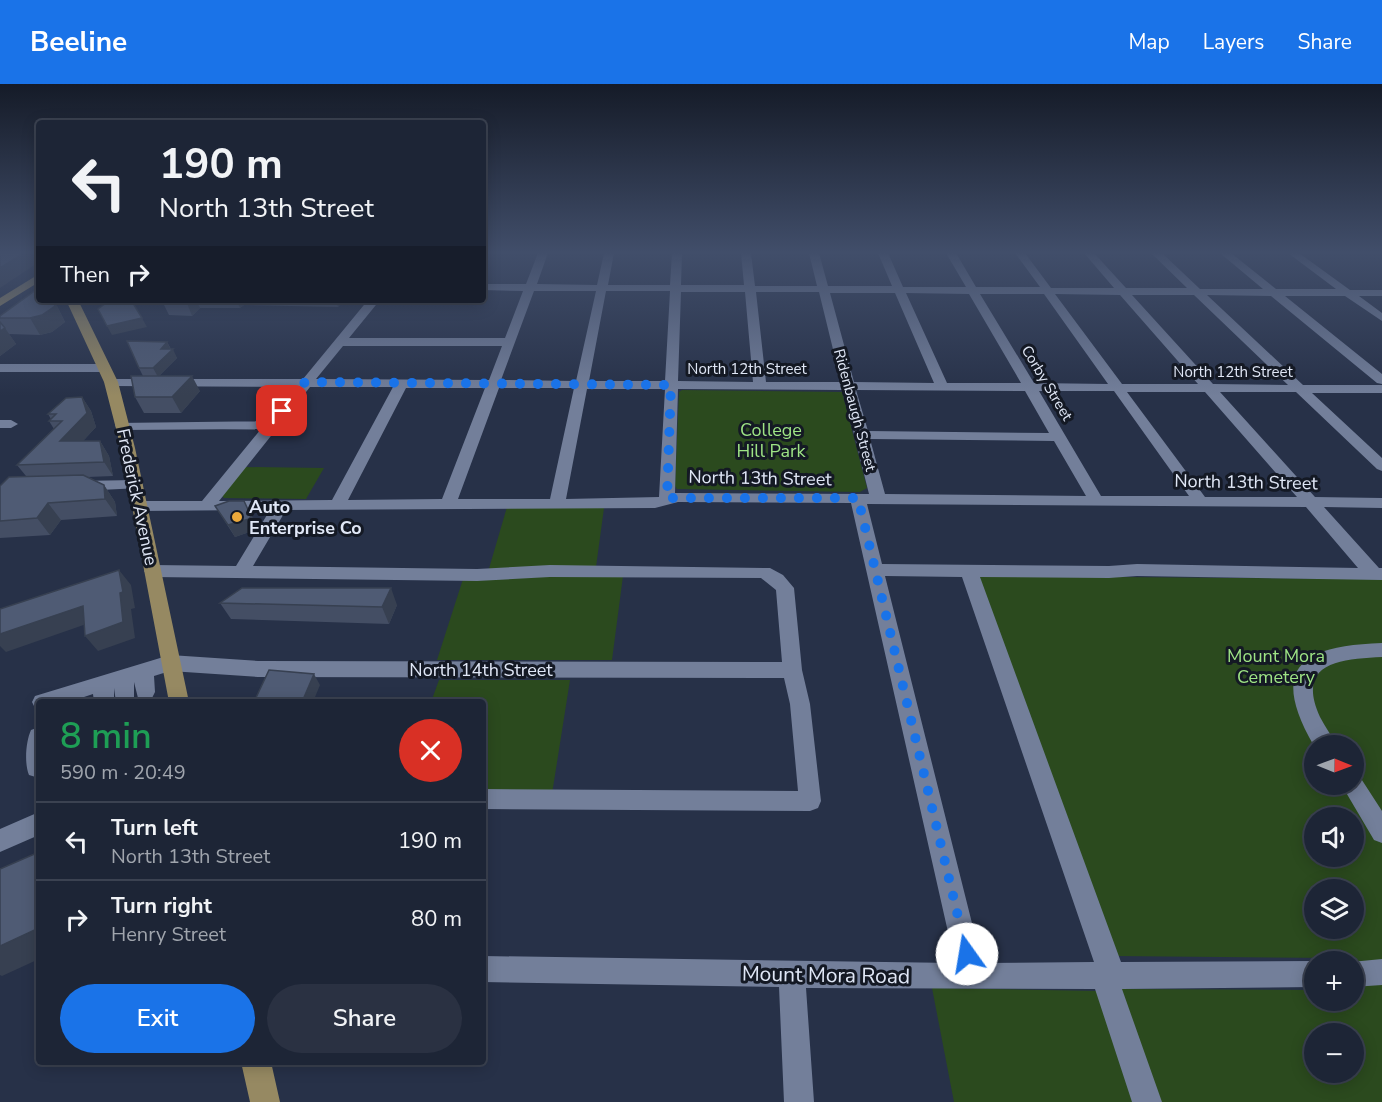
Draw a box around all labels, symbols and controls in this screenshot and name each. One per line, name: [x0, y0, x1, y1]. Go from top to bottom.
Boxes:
text: Beeline: [30, 23, 127, 61]
text: Map: [1128, 28, 1170, 56]
text: Layers: [1203, 28, 1264, 56]
text: Share: [1297, 28, 1352, 56]
text: 190 m: [159, 136, 283, 193]
icon: left: [60, 144, 138, 222]
text: North 13th Street: [159, 190, 374, 227]
icon: right: [122, 258, 155, 291]
text: Then: [60, 260, 110, 290]
street label: Corby Street: [1017, 342, 1078, 425]
street label: Ridenbaugh Street: [829, 347, 881, 474]
street label: North 12th Street: [687, 359, 807, 379]
street label: North 12th Street: [1173, 362, 1293, 382]
pin: [256, 385, 307, 436]
icon: arrive: [265, 394, 298, 427]
park label: College Hill Park: [736, 418, 807, 463]
street label: Frederick Avenue: [111, 426, 163, 568]
street label: North 13th Street: [688, 465, 833, 491]
street label: North 13th Street: [1174, 469, 1319, 495]
place label: Auto Enterprise Co: [249, 495, 362, 540]
marker: Auto Enterprise Co: [230, 510, 244, 524]
park label: Mount Mora Cemetery: [1227, 644, 1325, 689]
street label: North 14th Street: [409, 658, 553, 682]
text: 8 min: [60, 712, 152, 761]
button: close: [399, 719, 462, 782]
north arrow: [1304, 735, 1364, 795]
map controls: [1304, 735, 1364, 1083]
text: 590 m · 20:49: [60, 759, 186, 786]
button: sound: [1304, 807, 1364, 867]
text: Turn left: [111, 813, 198, 843]
icon: left: [60, 825, 93, 858]
text: 190 m: [398, 826, 462, 856]
text: North 13th Street: [111, 843, 270, 870]
button: layers: [1304, 879, 1364, 939]
text: Turn right: [111, 891, 212, 921]
icon: right: [60, 903, 93, 936]
text: 80 m: [411, 904, 462, 934]
text: Henry Street: [111, 921, 226, 948]
position arrow: [935, 922, 999, 986]
button: +: [1304, 951, 1364, 1011]
street label: Mount Mora Road: [742, 960, 910, 990]
button: Exit: [60, 984, 255, 1053]
button: Share: [267, 984, 462, 1053]
button: −: [1304, 1023, 1364, 1083]

